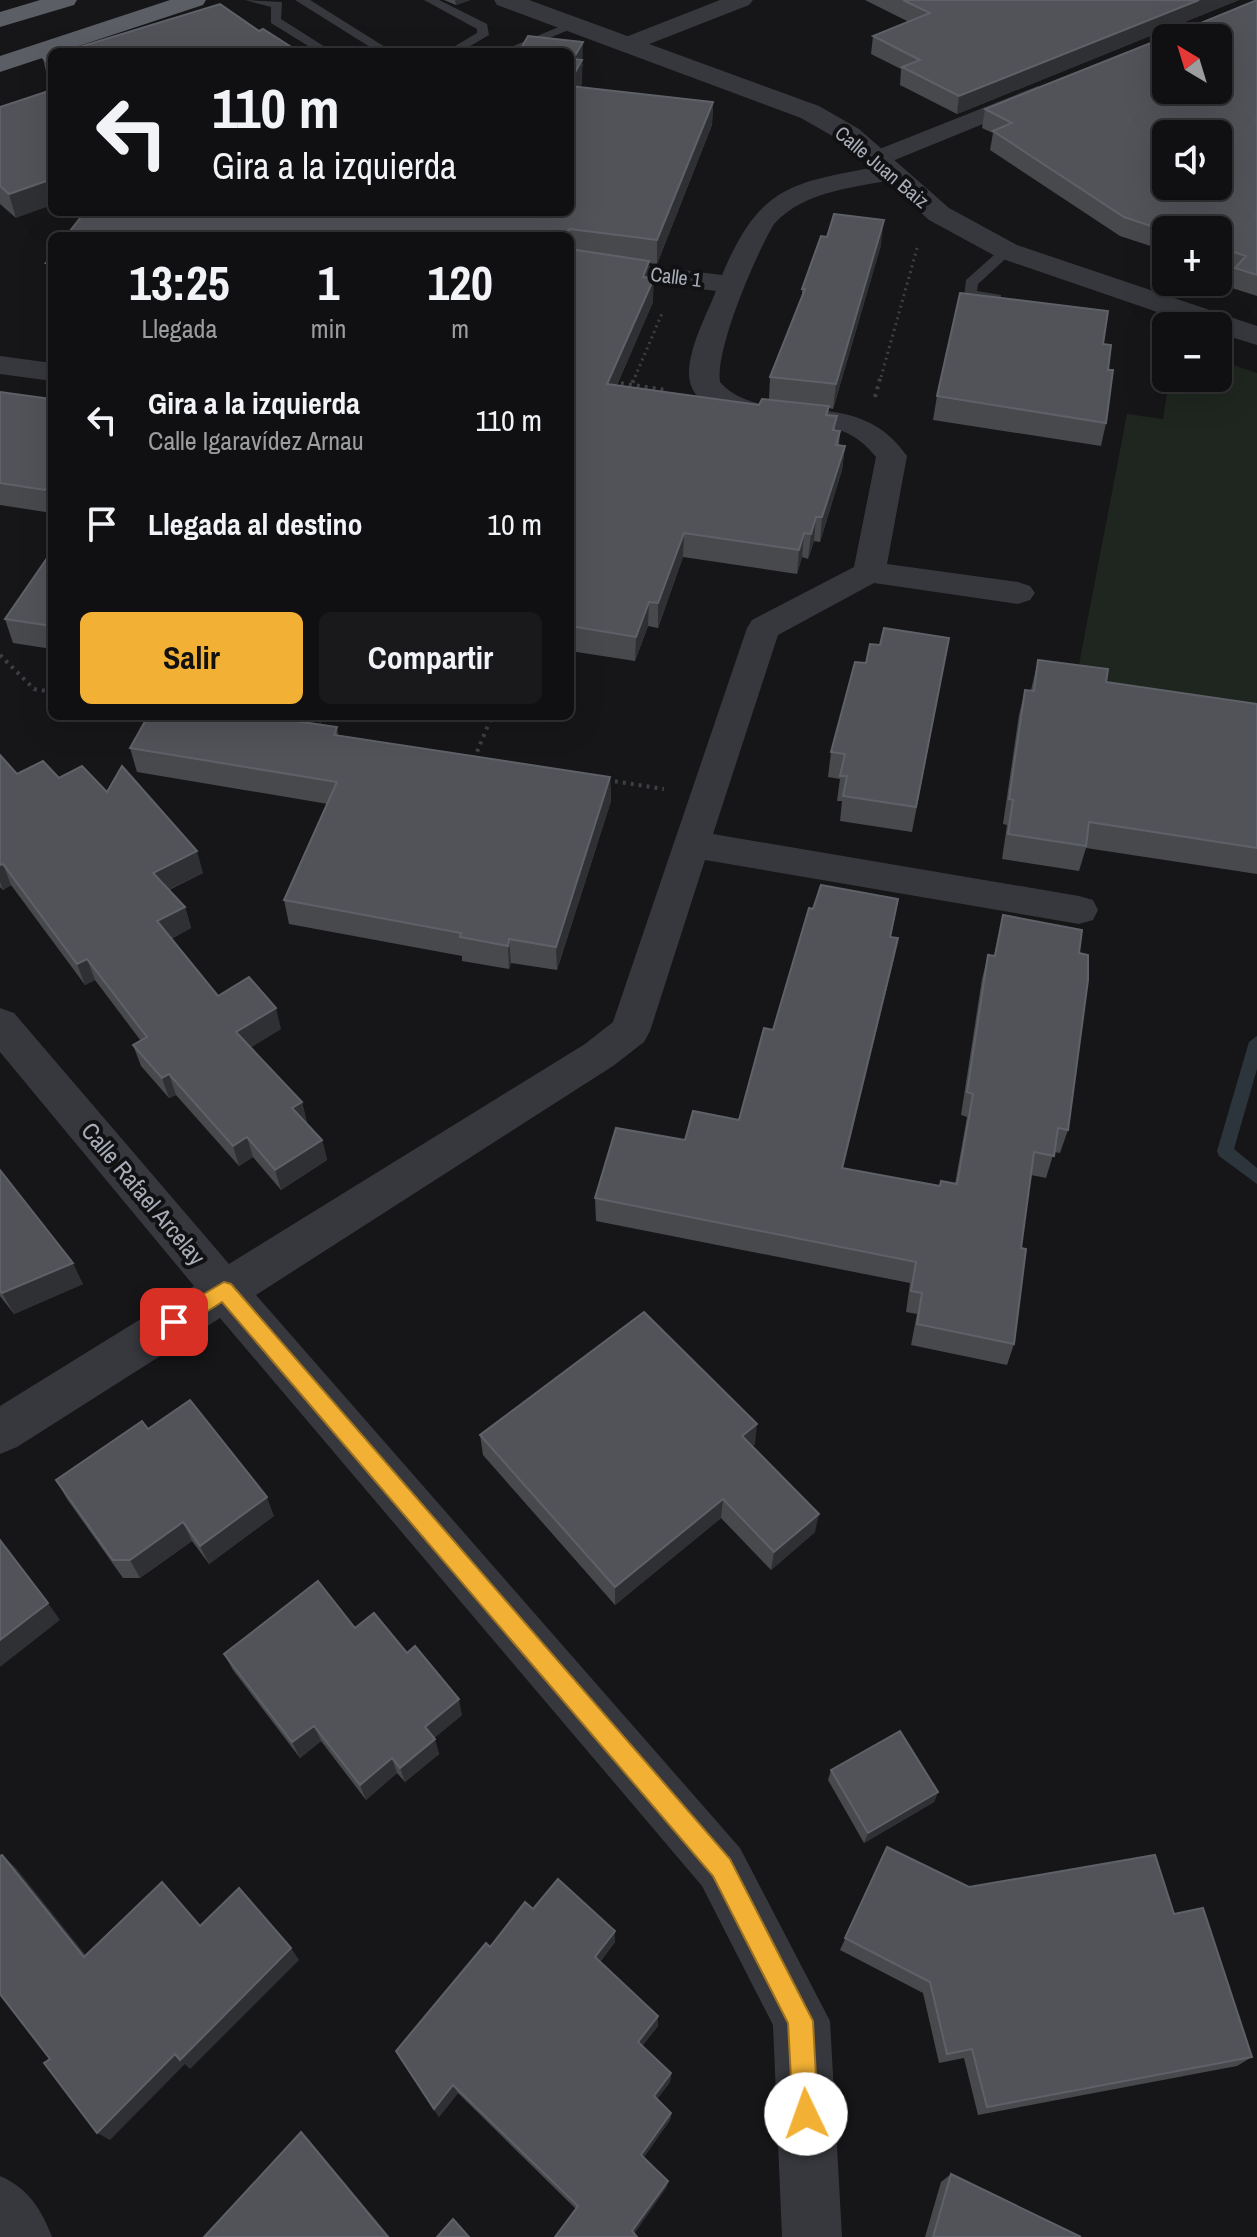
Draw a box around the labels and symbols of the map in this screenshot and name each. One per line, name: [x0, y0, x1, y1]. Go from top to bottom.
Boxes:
north arrow: [1152, 24, 1232, 104]
street label: Calle Juan Baiz: [830, 119, 935, 214]
street label: Calle 1: [649, 260, 703, 293]
street label: Calle Rafael Arcelay: [75, 1115, 213, 1272]
pin: [140, 1288, 208, 1356]
position arrow: [764, 2072, 848, 2156]

